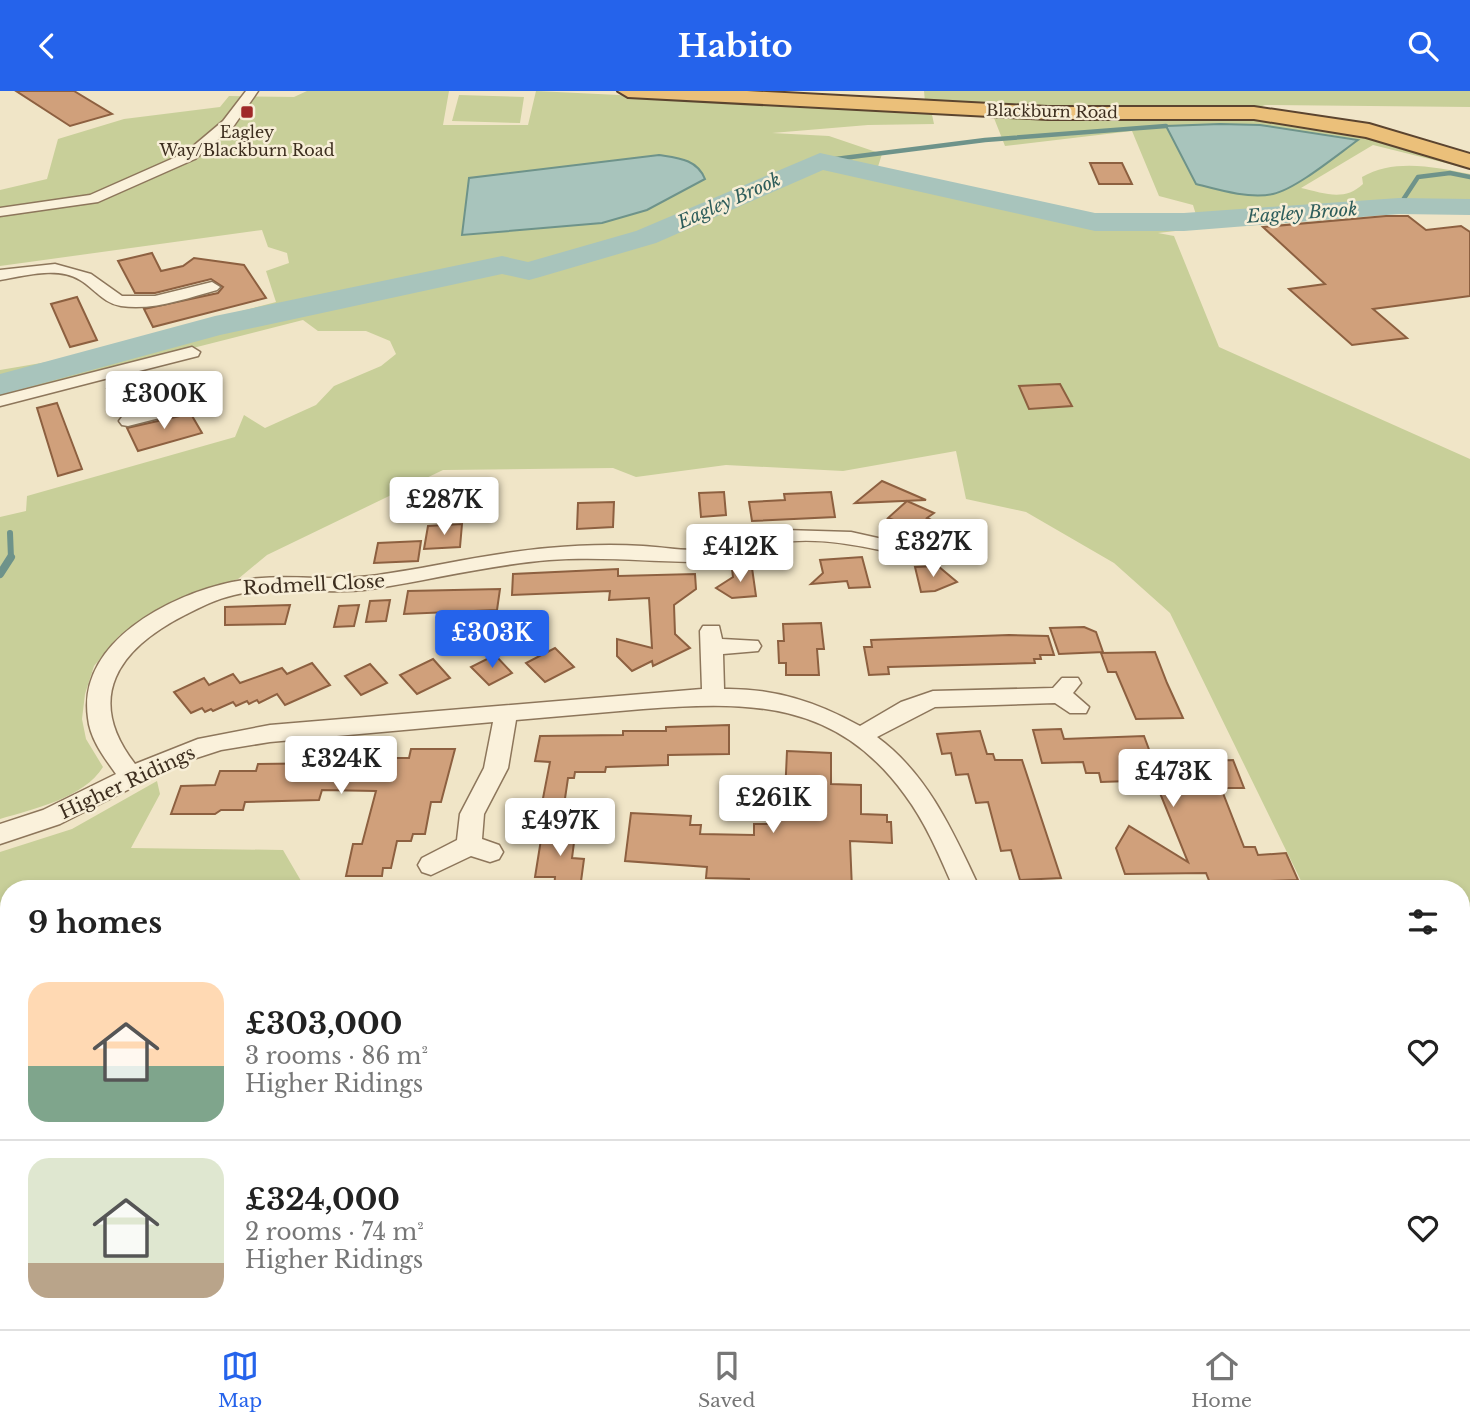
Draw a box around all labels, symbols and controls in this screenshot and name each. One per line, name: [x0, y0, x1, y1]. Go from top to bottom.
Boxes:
text: Habito: [677, 26, 793, 66]
icon: back: [28, 27, 66, 65]
icon: search: [1404, 27, 1442, 65]
street label: Blackburn Road: [986, 100, 1118, 122]
marker: Eagley Way/Blackburn Road: [239, 104, 255, 120]
place label: Eagley Way/Blackburn Road: [158, 122, 335, 160]
water label: Eagley Brook: [673, 168, 784, 234]
water label: Eagley Brook: [1245, 198, 1358, 228]
pin: £300K: [115, 371, 213, 431]
text: £300K: [122, 380, 206, 408]
pin: £287K: [395, 477, 493, 537]
text: £287K: [406, 486, 482, 514]
pin: £327K: [884, 519, 982, 579]
pin: £412K: [691, 525, 789, 584]
text: £327K: [895, 528, 971, 556]
text: £412K: [702, 533, 778, 561]
street label: Rodmell Close: [242, 569, 386, 600]
pin: £303K: [443, 611, 541, 670]
text: £303K: [451, 619, 533, 647]
pin: £324K: [292, 737, 390, 796]
street label: Higher Ridings: [56, 741, 199, 824]
text: £324K: [301, 745, 381, 773]
pin: £473K: [1124, 749, 1222, 809]
text: £473K: [1135, 758, 1211, 786]
pin: £261K: [724, 775, 822, 835]
text: £261K: [735, 784, 811, 812]
pin: £497K: [511, 799, 609, 858]
text: £497K: [521, 807, 599, 835]
icon: filters: [1404, 903, 1442, 941]
text: 9 homes: [28, 904, 162, 941]
text: £303,000: [245, 1005, 402, 1042]
icon: home: [84, 1010, 168, 1094]
icon: heart: [1404, 1033, 1442, 1071]
text: 3 rooms · 86 m²: [245, 1042, 428, 1070]
text: Higher Ridings: [245, 1070, 423, 1098]
text: £324,000: [245, 1181, 400, 1218]
icon: home: [84, 1186, 168, 1270]
icon: heart: [1404, 1209, 1442, 1247]
text: 2 rooms · 74 m²: [245, 1218, 424, 1246]
text: Higher Ridings: [245, 1246, 423, 1274]
tab: Map: [218, 1347, 262, 1412]
tab: Saved: [698, 1347, 755, 1412]
tab: Home: [1191, 1347, 1252, 1412]

